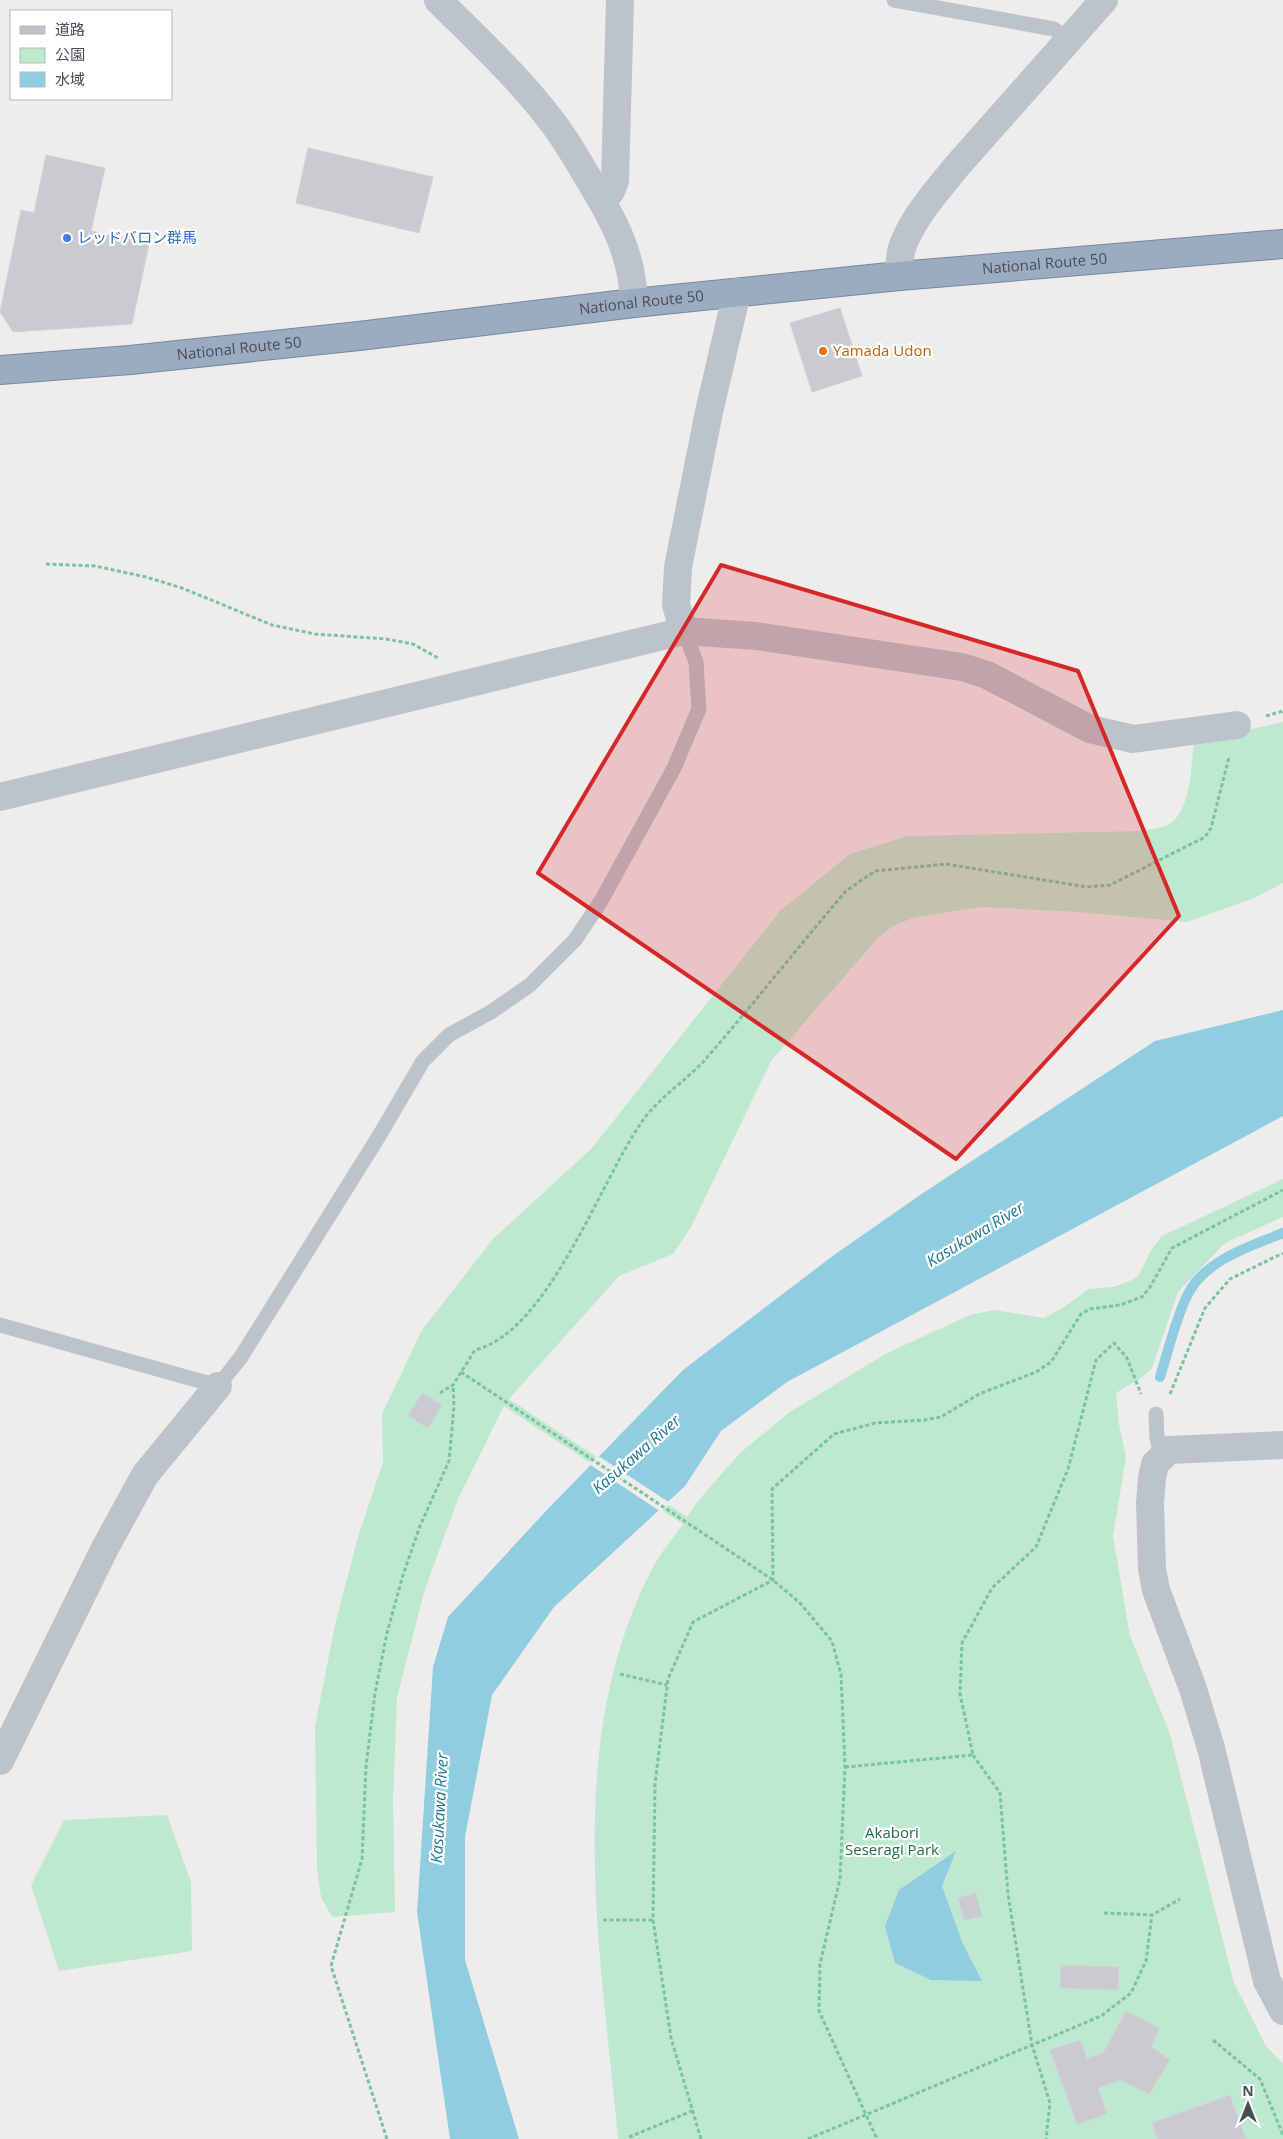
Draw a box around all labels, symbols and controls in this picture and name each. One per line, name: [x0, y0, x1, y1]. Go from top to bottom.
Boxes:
legend: [10, 10, 172, 100]
text: 道路: [55, 19, 85, 39]
text: 公園: [55, 44, 85, 64]
text: 水域: [55, 69, 85, 89]
place label: レッドバロン群馬: [77, 227, 197, 247]
marker: レッドバロン群馬: [61, 232, 73, 244]
street label: National Route 50: [981, 248, 1108, 278]
street label: National Route 50: [578, 285, 705, 319]
street label: National Route 50: [175, 331, 302, 364]
place label: Yamada Udon: [833, 340, 932, 360]
marker: Yamada Udon: [817, 345, 829, 357]
water label: Kasukawa River: [922, 1196, 1029, 1272]
water label: Kasukawa River: [587, 1409, 685, 1499]
water label: Kasukawa River: [425, 1752, 453, 1864]
park label: Akabori Seseragi Park: [845, 1822, 939, 1859]
north arrow: [1223, 2079, 1273, 2129]
text: N: [1242, 2081, 1254, 2100]

